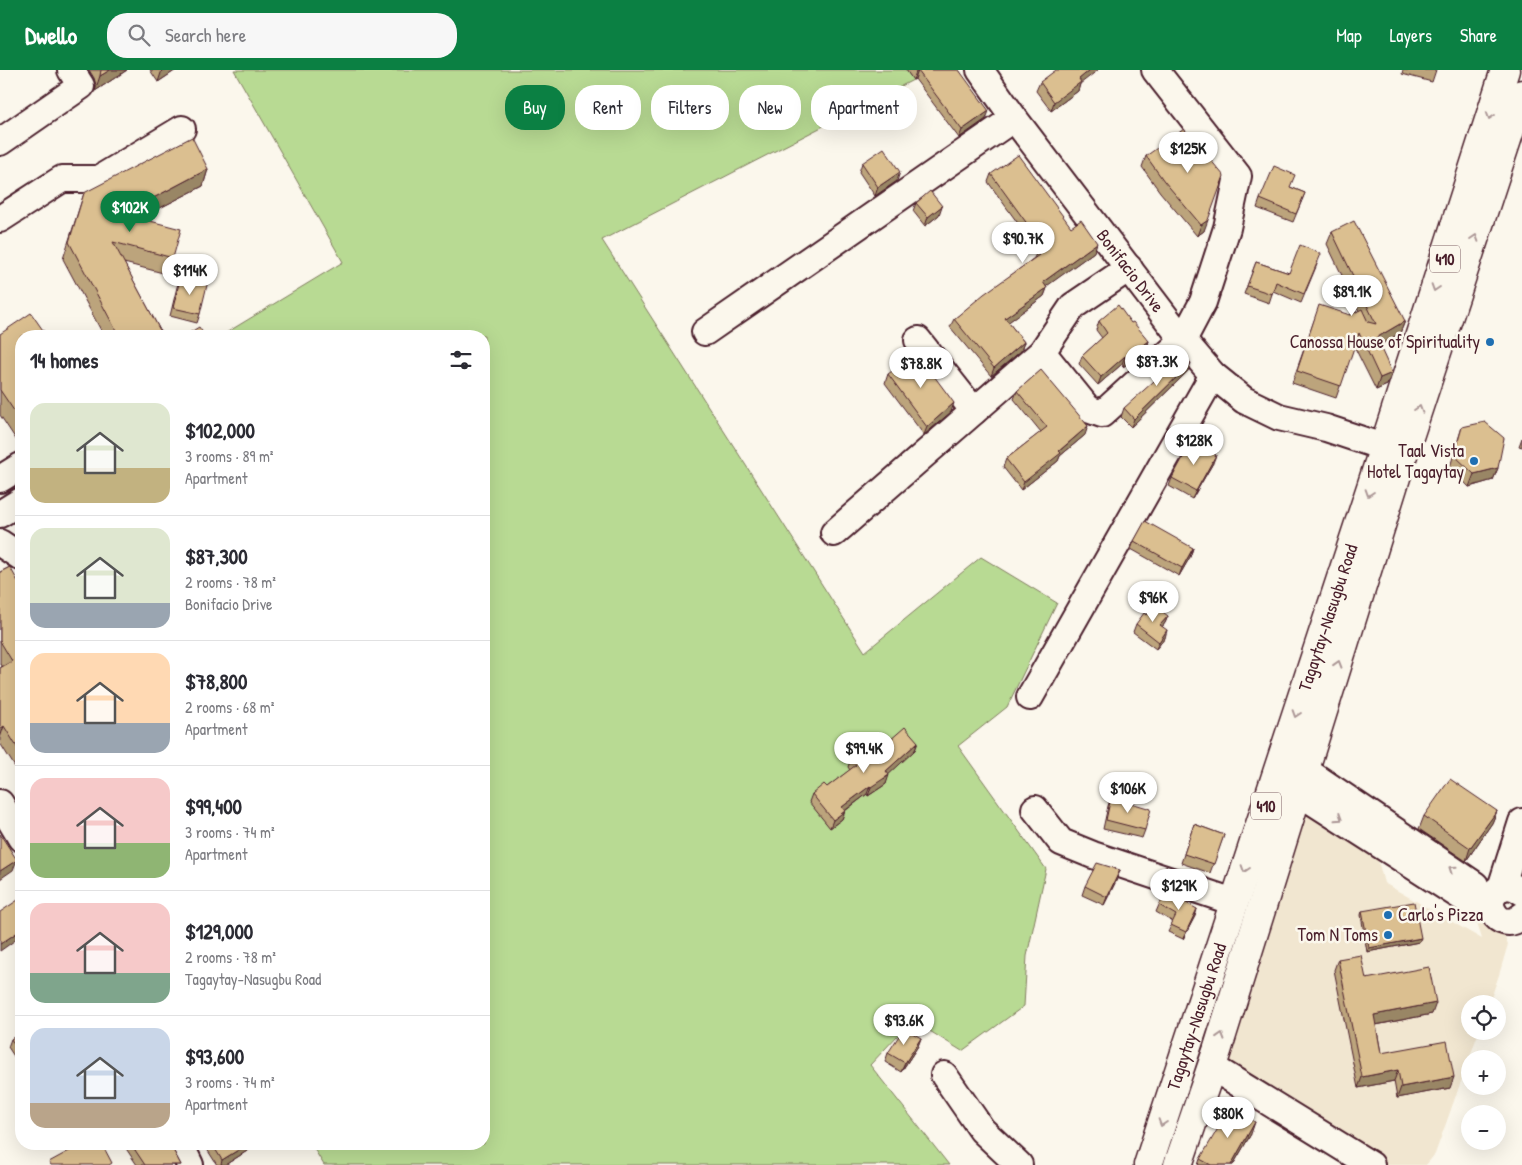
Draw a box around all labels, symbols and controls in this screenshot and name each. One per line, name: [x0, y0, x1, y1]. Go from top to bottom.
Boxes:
search box: [107, 13, 457, 58]
text: Dwello: [25, 19, 77, 51]
icon: search: [125, 21, 153, 49]
text: Search here: [165, 22, 246, 48]
text: Map: [1336, 23, 1362, 48]
text: Layers: [1390, 23, 1432, 48]
text: Share: [1460, 23, 1497, 48]
chip: Buy: [505, 85, 565, 130]
chip: Rent: [575, 85, 641, 130]
chip: Filters: [651, 85, 729, 130]
chip: New: [739, 85, 801, 130]
chip: Apartment: [811, 85, 917, 130]
one-way arrow: [1486, 112, 1496, 120]
pin: $125K: [1153, 132, 1223, 174]
text: $125K: [1170, 137, 1206, 159]
pin: $102K: [95, 190, 165, 233]
text: $102K: [112, 196, 148, 218]
pin: $90.7K: [982, 222, 1064, 264]
street label: Bonifacio Drive: [1091, 224, 1171, 317]
text: $90.7K: [1003, 227, 1043, 249]
one-way arrow: [1469, 234, 1479, 242]
road number: 410: [1430, 245, 1460, 272]
pin: $114K: [155, 254, 225, 296]
text: $114K: [173, 259, 207, 281]
pin: $89.1K: [1311, 274, 1393, 317]
text: $89.1K: [1333, 280, 1371, 302]
one-way arrow: [1431, 283, 1441, 291]
place label: Canossa House of Spirituality: [1290, 329, 1480, 354]
marker: Canossa House of Spirituality: [1484, 336, 1496, 348]
pin: $87.3K: [1116, 344, 1198, 387]
text: 14 homes: [30, 346, 98, 375]
icon: filters: [447, 346, 475, 374]
pin: $78.8K: [880, 346, 962, 389]
text: $87.3K: [1136, 350, 1178, 372]
text: $78.8K: [900, 352, 942, 374]
one-way arrow: [1413, 405, 1423, 413]
text: $102,000: [185, 416, 255, 445]
icon: home: [70, 423, 130, 483]
pin: $128K: [1159, 424, 1229, 466]
text: $128K: [1176, 429, 1212, 451]
place label: Taal Vista Hotel Tagaytay: [1367, 438, 1464, 484]
text: 3 rooms · 89 m²: [185, 445, 274, 467]
marker: Taal Vista Hotel Tagaytay: [1468, 455, 1480, 467]
text: Apartment: [185, 467, 248, 489]
one-way arrow: [1364, 489, 1374, 497]
street label: Tagaytay-Nasugbu Road: [1292, 541, 1363, 694]
text: $87,300: [185, 542, 248, 571]
icon: home: [70, 548, 130, 608]
text: 2 rooms · 78 m²: [185, 571, 276, 593]
pin: $96K: [1123, 580, 1183, 623]
text: $96K: [1139, 586, 1167, 608]
text: Bonifacio Drive: [185, 593, 272, 615]
one-way arrow: [1333, 660, 1343, 668]
text: $78,800: [185, 667, 247, 696]
icon: home: [70, 673, 130, 733]
text: 2 rooms · 68 m²: [185, 696, 274, 718]
one-way arrow: [1292, 709, 1302, 718]
text: Apartment: [185, 718, 248, 740]
pin: $99.4K: [823, 732, 905, 774]
text: $99.4K: [845, 737, 883, 759]
pin: $106K: [1093, 772, 1163, 814]
text: $106K: [1110, 777, 1146, 799]
text: $99,400: [185, 792, 242, 821]
road number: 410: [1251, 792, 1281, 819]
icon: home: [70, 798, 130, 858]
one-way arrow: [1333, 812, 1343, 821]
text: 3 rooms · 74 m²: [185, 821, 275, 843]
text: Apartment: [185, 843, 248, 865]
one-way arrow: [1241, 864, 1251, 872]
one-way arrow: [1448, 866, 1458, 875]
pin: $129K: [1144, 868, 1214, 911]
text: $129K: [1161, 874, 1197, 896]
place label: Carlo's Pizza: [1398, 902, 1483, 927]
marker: Carlo's Pizza: [1382, 909, 1394, 921]
text: $129,000: [185, 917, 253, 946]
place label: Tom N Toms: [1297, 922, 1378, 947]
icon: home: [70, 923, 130, 983]
marker: Tom N Toms: [1382, 929, 1394, 941]
street label: Tagaytay-Nasugbu Road: [1160, 940, 1232, 1093]
text: 2 rooms · 78 m²: [185, 946, 276, 968]
text: Tagaytay-Nasugbu Road: [185, 968, 321, 990]
map controls: [1461, 995, 1506, 1150]
button: locate: [1461, 995, 1506, 1040]
pin: $93.6K: [863, 1004, 945, 1046]
text: $93.6K: [884, 1009, 924, 1031]
one-way arrow: [1216, 1032, 1226, 1040]
text: $93,600: [185, 1042, 244, 1071]
icon: home: [70, 1048, 130, 1108]
button: +: [1461, 1050, 1506, 1095]
text: 3 rooms · 74 m²: [185, 1071, 275, 1093]
text: Apartment: [185, 1093, 248, 1115]
pin: $80K: [1198, 1096, 1258, 1139]
text: $80K: [1213, 1102, 1243, 1124]
button: −: [1461, 1105, 1506, 1150]
one-way arrow: [1157, 1118, 1167, 1126]

